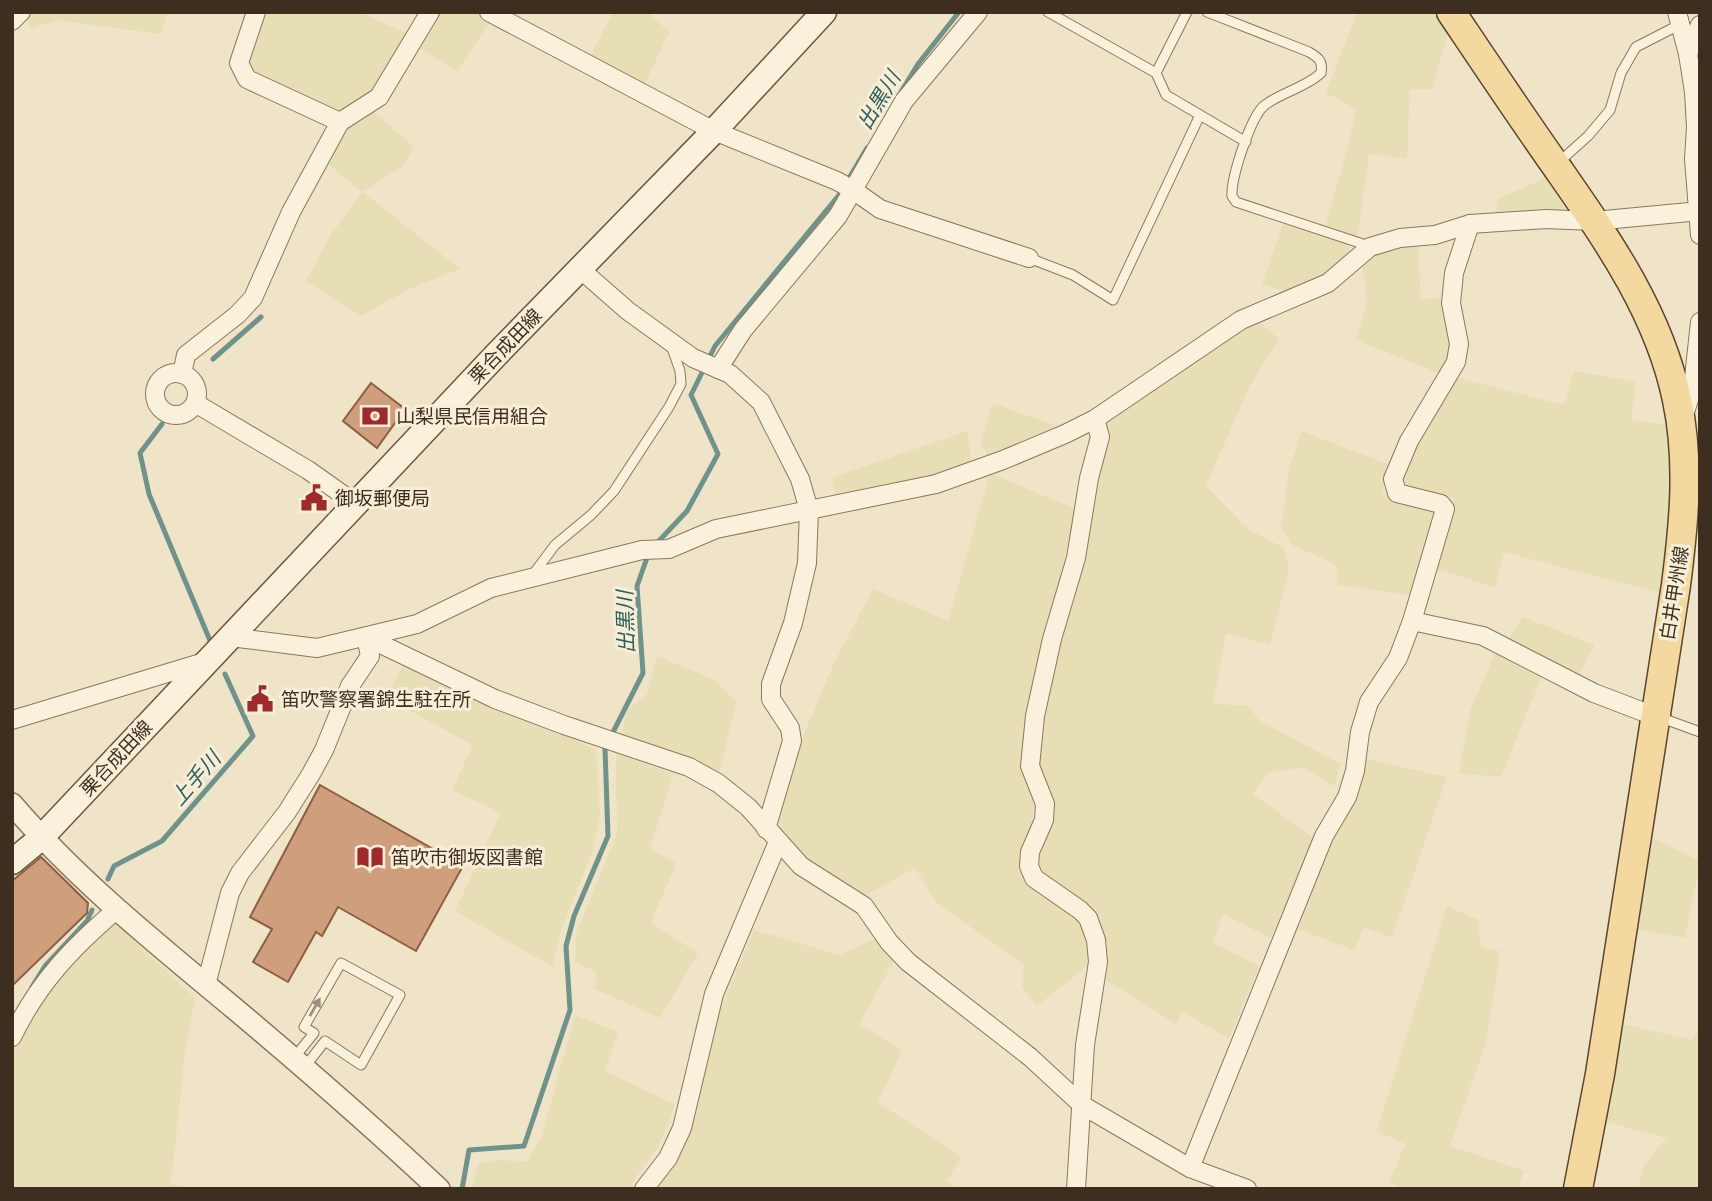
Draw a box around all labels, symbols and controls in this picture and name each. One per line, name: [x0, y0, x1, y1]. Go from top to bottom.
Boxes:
water label: 出黒川: [850, 64, 907, 134]
street label: 栗合成田線: [463, 303, 547, 389]
bank icon: 山梨県民信用組合: [360, 401, 390, 431]
place label: 山梨県民信用組合: [396, 403, 548, 429]
public building icon: 御坂郵便局: [299, 483, 329, 513]
place label: 御坂郵便局: [335, 485, 430, 511]
street label: 白井甲州線: [1654, 544, 1694, 642]
water label: 出黒川: [610, 588, 640, 654]
public building icon: 笛吹警察署錦生駐在所: [245, 684, 275, 714]
place label: 笛吹警察署錦生駐在所: [281, 686, 471, 712]
street label: 栗合成田線: [74, 714, 158, 802]
water label: 上手川: [164, 744, 228, 811]
library icon: 笛吹市御坂図書館: [355, 842, 385, 872]
place label: 笛吹市御坂図書館: [391, 844, 543, 870]
one-way arrow: [309, 998, 321, 1017]

